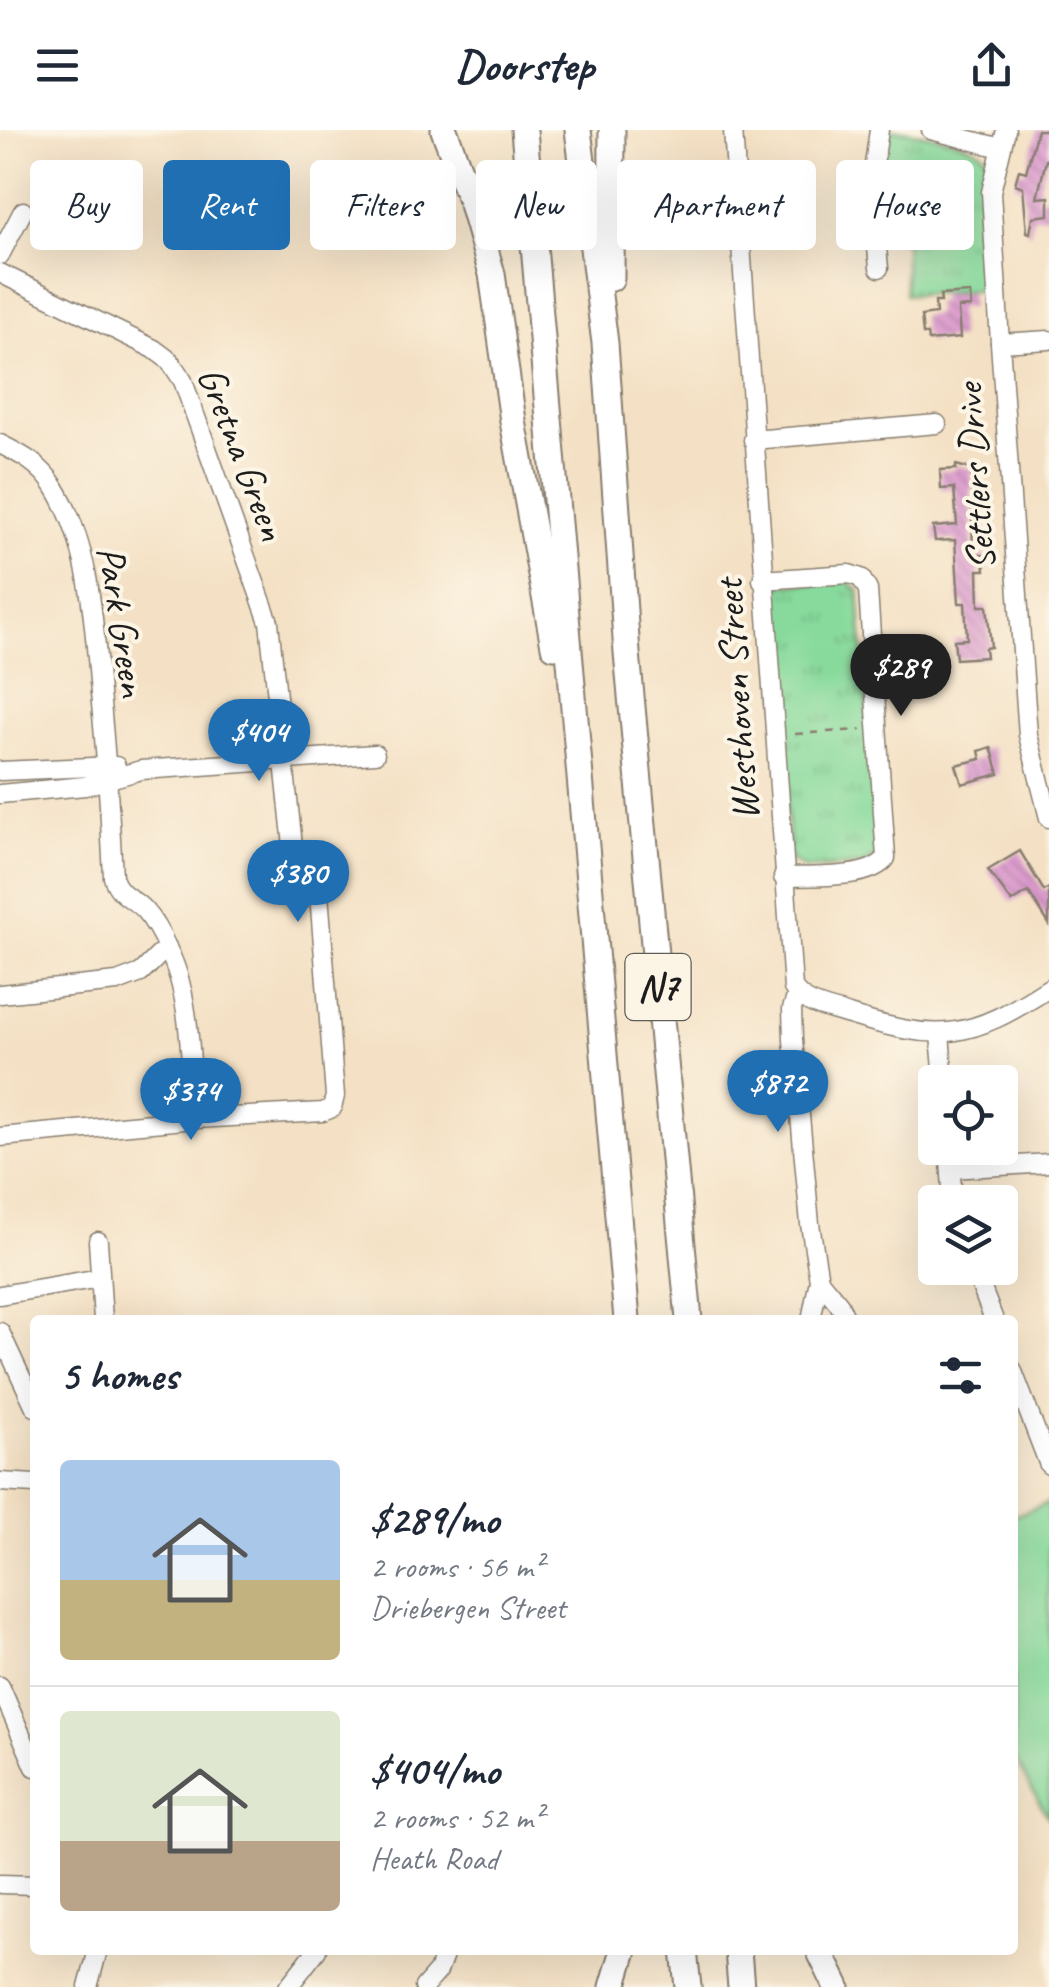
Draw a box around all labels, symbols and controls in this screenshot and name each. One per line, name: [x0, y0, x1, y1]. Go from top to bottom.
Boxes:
text: Doorstep: [455, 37, 594, 94]
icon: menu: [30, 38, 85, 93]
icon: share: [964, 38, 1019, 93]
chip: Buy: [30, 160, 143, 250]
chip: Rent: [163, 160, 290, 250]
chip: Filters: [310, 160, 456, 250]
chip: New: [476, 160, 597, 250]
chip: Apartment: [617, 160, 816, 250]
chip: House: [836, 160, 974, 250]
street label: Gretna Green: [186, 360, 298, 548]
street label: Settlers Drive: [943, 379, 1006, 572]
street label: Park Green: [85, 542, 159, 701]
street label: Westhoven Street: [703, 574, 770, 822]
pin: $289: [842, 634, 960, 719]
text: $289: [872, 646, 930, 687]
pin: $404: [200, 699, 318, 784]
text: $404: [230, 711, 288, 752]
pin: $380: [239, 840, 357, 925]
text: $380: [269, 852, 327, 893]
road number: N7: [626, 954, 690, 1020]
pin: $872: [719, 1050, 837, 1135]
pin: $374: [132, 1058, 250, 1143]
text: $872: [749, 1062, 807, 1103]
map controls: [918, 1065, 1018, 1285]
button: locate: [918, 1065, 1018, 1165]
text: $374: [162, 1070, 220, 1111]
button: layers: [918, 1185, 1018, 1285]
icon: filters: [933, 1348, 988, 1403]
text: 5 homes: [60, 1349, 178, 1402]
text: $289/mo: [370, 1493, 499, 1546]
icon: home: [140, 1500, 260, 1620]
text: 2 rooms · 56 m²: [370, 1546, 543, 1587]
text: Driebergen Street: [370, 1587, 566, 1628]
text: $404/mo: [370, 1744, 499, 1797]
icon: home: [140, 1751, 260, 1871]
text: 2 rooms · 52 m²: [370, 1797, 543, 1838]
text: Heath Road: [370, 1838, 498, 1879]

